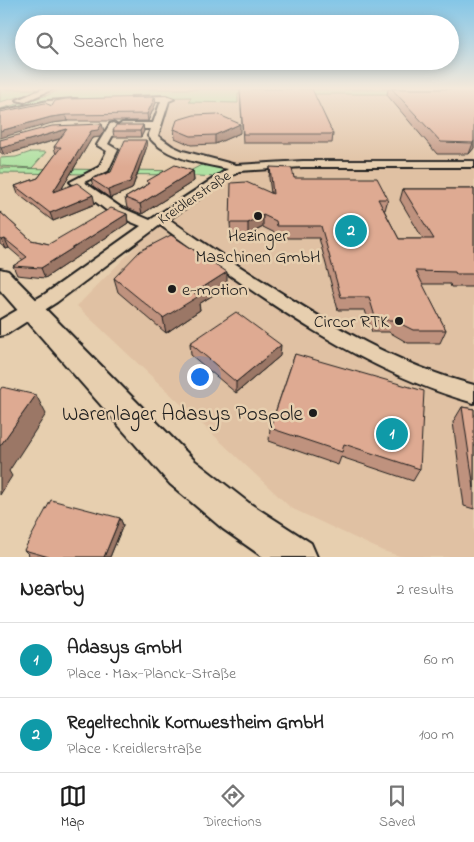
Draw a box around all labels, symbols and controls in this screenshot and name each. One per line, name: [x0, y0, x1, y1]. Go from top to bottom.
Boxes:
search box: [15, 15, 459, 70]
icon: search: [33, 29, 61, 57]
text: Search here: [73, 29, 164, 56]
street label: Kreidlerstraße: [154, 165, 236, 230]
marker: Hezinger Maschinen GmbH: [252, 210, 264, 222]
pin: 2: [335, 212, 367, 250]
place label: Hezinger Maschinen GmbH: [195, 224, 321, 271]
place label: e-motion: [182, 278, 248, 304]
marker: e-motion: [166, 283, 178, 295]
place label: Circor RTK: [314, 310, 389, 336]
marker: Circor RTK: [393, 315, 405, 327]
your location: [187, 364, 213, 390]
place label: Warenlager Adasys Pospole: [62, 400, 304, 432]
marker: Warenlager Adasys Pospole: [307, 407, 319, 419]
pin: 1: [376, 415, 408, 453]
text: Nearby: [20, 575, 84, 605]
text: 2 results: [396, 578, 454, 602]
text: Adasys GmbH: [67, 635, 182, 662]
text: 1: [33, 648, 39, 672]
text: 60 m: [424, 648, 454, 672]
text: Place · Max-Planck-Straße: [67, 662, 236, 686]
text: Regeltechnik Kornwestheim GmbH: [67, 710, 324, 737]
text: 2: [32, 723, 40, 747]
text: 100 m: [419, 723, 454, 747]
text: Place · Kreidlerstraße: [67, 737, 202, 761]
tab: Map: [59, 782, 87, 833]
tab: Directions: [204, 782, 262, 833]
tab: Saved: [379, 782, 415, 833]

